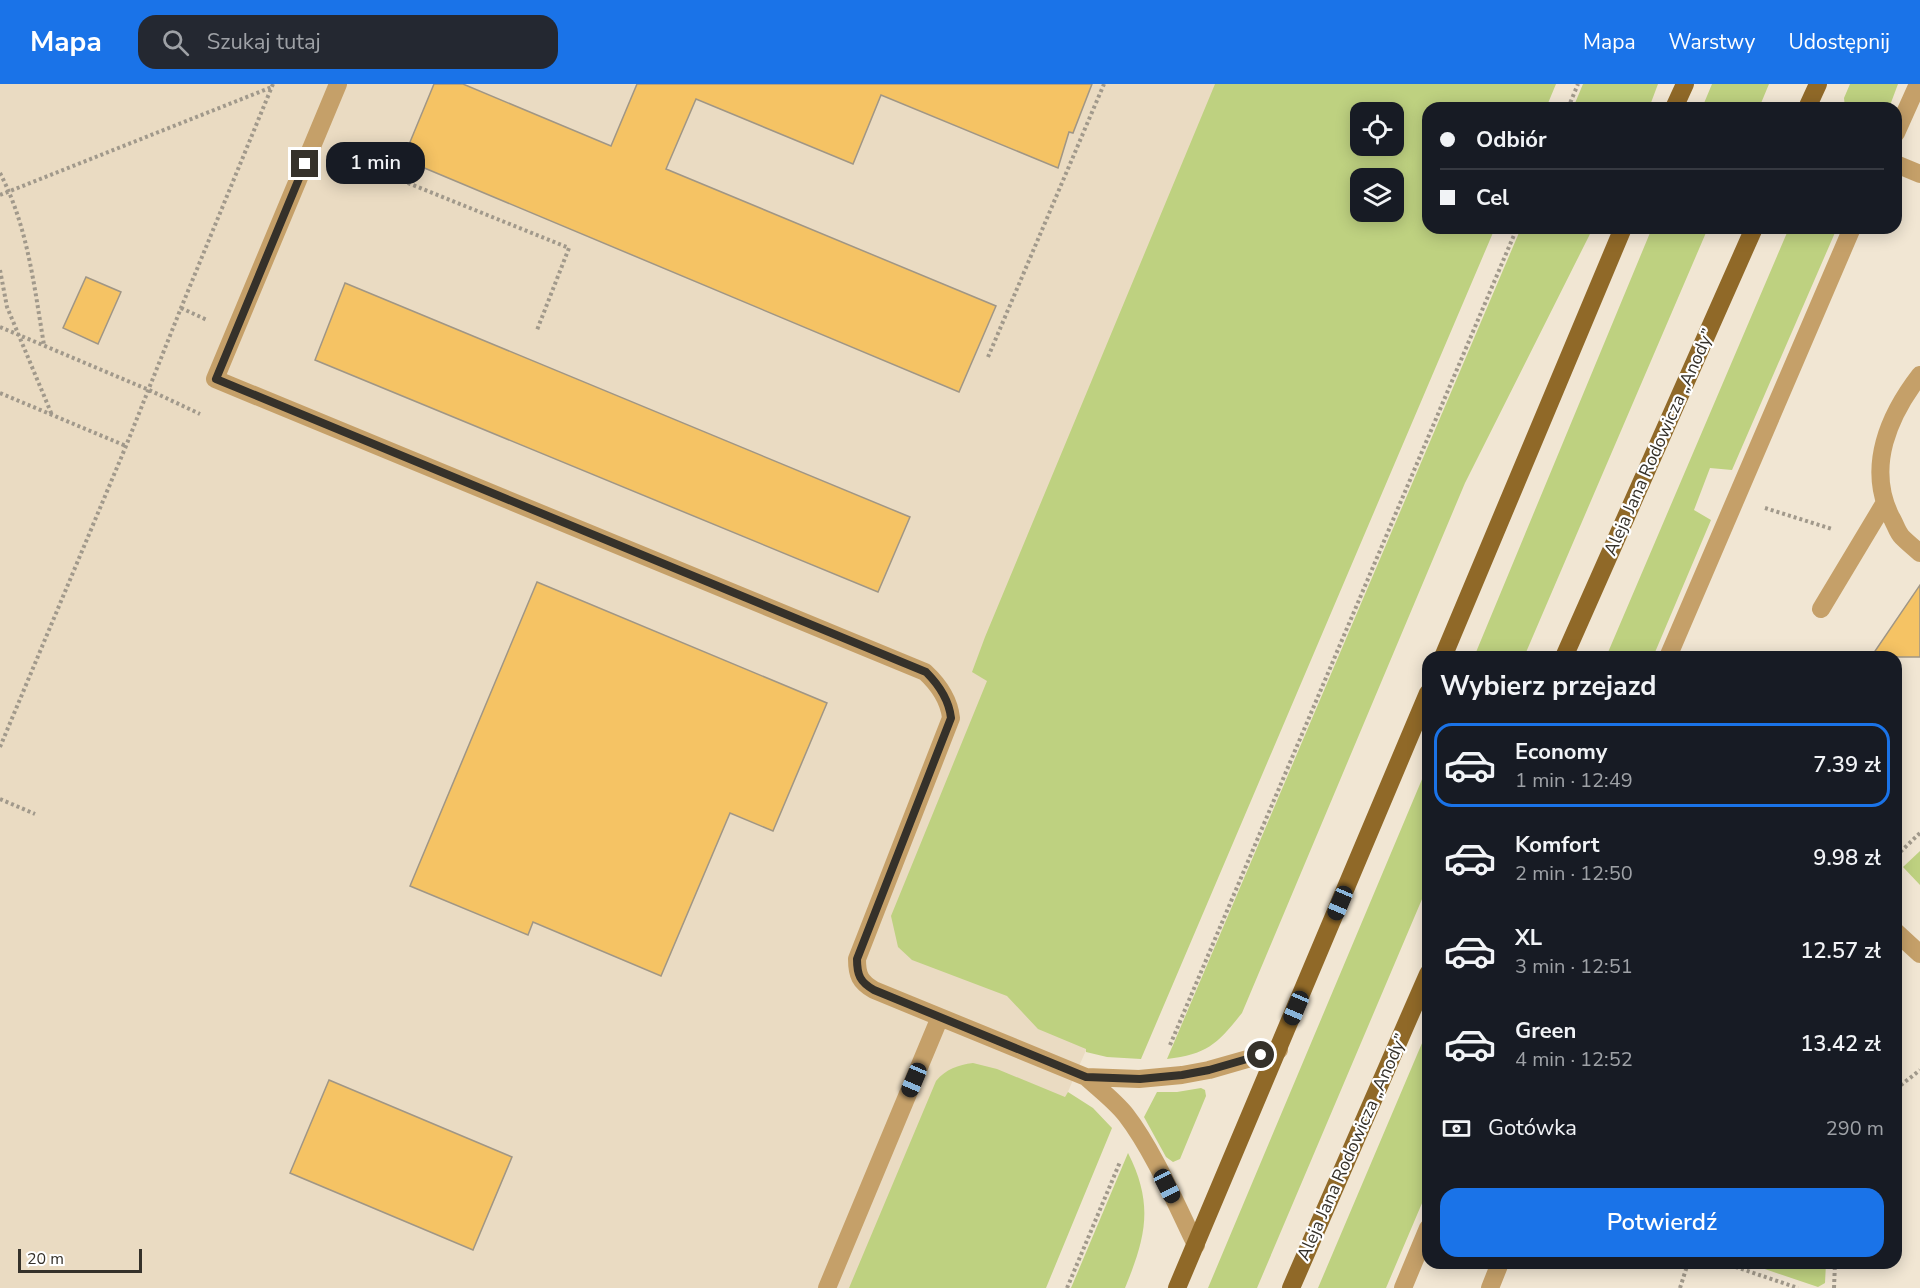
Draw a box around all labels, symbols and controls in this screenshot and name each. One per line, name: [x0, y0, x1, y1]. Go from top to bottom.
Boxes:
search box: [138, 15, 558, 69]
text: Mapa: [30, 23, 102, 61]
icon: search: [159, 26, 192, 59]
text: Szukaj tutaj: [207, 27, 321, 57]
text: Mapa: [1583, 28, 1636, 56]
text: Warstwy: [1669, 28, 1755, 56]
text: Udostępnij: [1788, 28, 1890, 56]
map controls: [1350, 102, 1404, 222]
button: locate: [1350, 102, 1404, 156]
text: Odbiór: [1476, 125, 1547, 155]
callout: 1 min: [326, 143, 425, 185]
text: 1 min: [350, 149, 401, 176]
route end: [291, 150, 318, 177]
button: layers: [1350, 168, 1404, 222]
text: Cel: [1476, 183, 1509, 213]
street label: Aleja Jana Rodowicza „Anody”: [1598, 325, 1720, 559]
text: Wybierz przejazd: [1440, 668, 1657, 705]
text: Economy: [1515, 737, 1607, 767]
icon: car: [1443, 738, 1497, 792]
text: 7.39 zł: [1813, 750, 1881, 780]
text: 1 min · 12:49: [1515, 767, 1633, 794]
text: Komfort: [1515, 830, 1599, 860]
icon: car: [1443, 831, 1497, 885]
text: 9.98 zł: [1813, 843, 1881, 873]
text: 2 min · 12:50: [1515, 860, 1633, 887]
car: [1325, 883, 1355, 923]
text: XL: [1515, 923, 1542, 953]
icon: car: [1443, 924, 1497, 978]
text: 12.57 zł: [1800, 936, 1881, 966]
text: 3 min · 12:51: [1515, 953, 1633, 980]
car: [1281, 988, 1311, 1028]
text: Green: [1515, 1016, 1576, 1046]
icon: car: [1443, 1017, 1497, 1071]
text: 13.42 zł: [1800, 1029, 1881, 1059]
street label: Aleja Jana Rodowicza „Anody”: [1291, 1030, 1413, 1264]
route start: [1247, 1041, 1274, 1068]
text: 4 min · 12:52: [1515, 1046, 1633, 1073]
car: [899, 1060, 929, 1100]
icon: cash: [1440, 1112, 1473, 1145]
text: Gotówka: [1488, 1113, 1577, 1143]
text: 290 m: [1826, 1115, 1884, 1142]
car: [1151, 1166, 1183, 1206]
button: Potwierdź: [1440, 1188, 1884, 1257]
scale bar: [18, 1246, 142, 1274]
text: 20 m: [27, 1248, 64, 1270]

